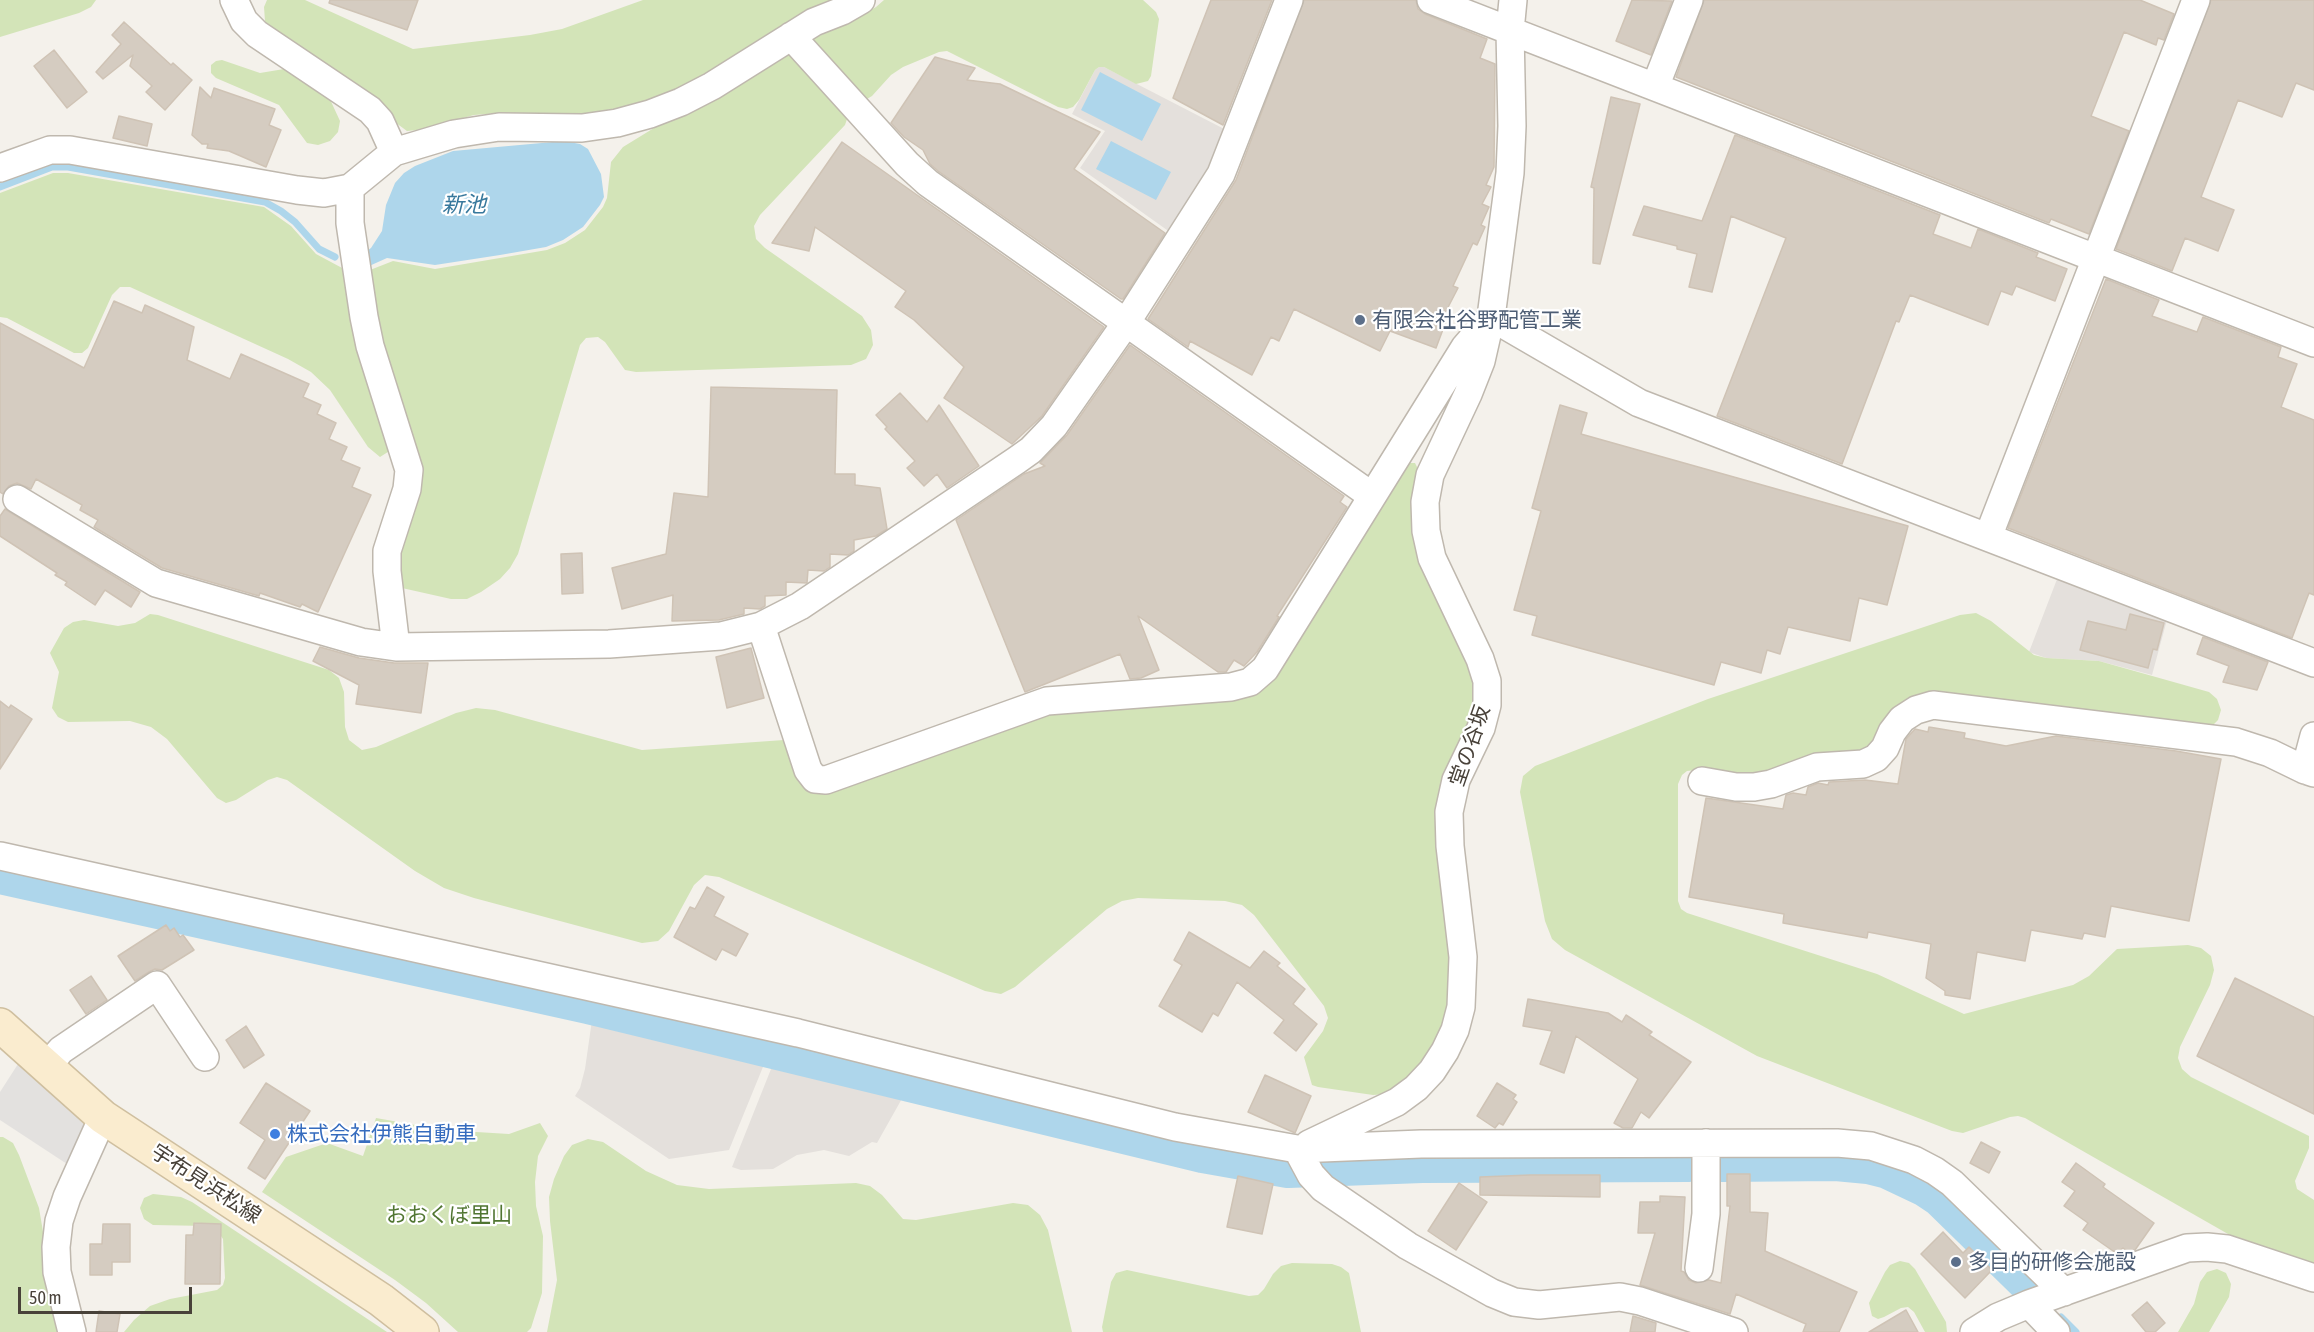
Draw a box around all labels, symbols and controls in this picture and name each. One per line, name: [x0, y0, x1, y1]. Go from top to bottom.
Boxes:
water label: 新池: [442, 192, 486, 218]
place label: 有限会社谷野配管工業: [1372, 307, 1582, 333]
marker: 有限会社谷野配管工業: [1353, 313, 1367, 327]
street label: 堂の谷坂: [1444, 702, 1496, 790]
place label: 株式会社伊熊自動車: [287, 1121, 476, 1147]
marker: 株式会社伊熊自動車: [268, 1127, 282, 1141]
street label: 宇布見浜松線: [146, 1139, 266, 1229]
park label: おおくぼ里山: [386, 1202, 512, 1228]
place label: 多目的研修会施設: [1968, 1249, 2136, 1275]
marker: 多目的研修会施設: [1949, 1255, 1963, 1269]
scale bar: [21, 1275, 195, 1313]
text: 50 m: [29, 1287, 61, 1308]

